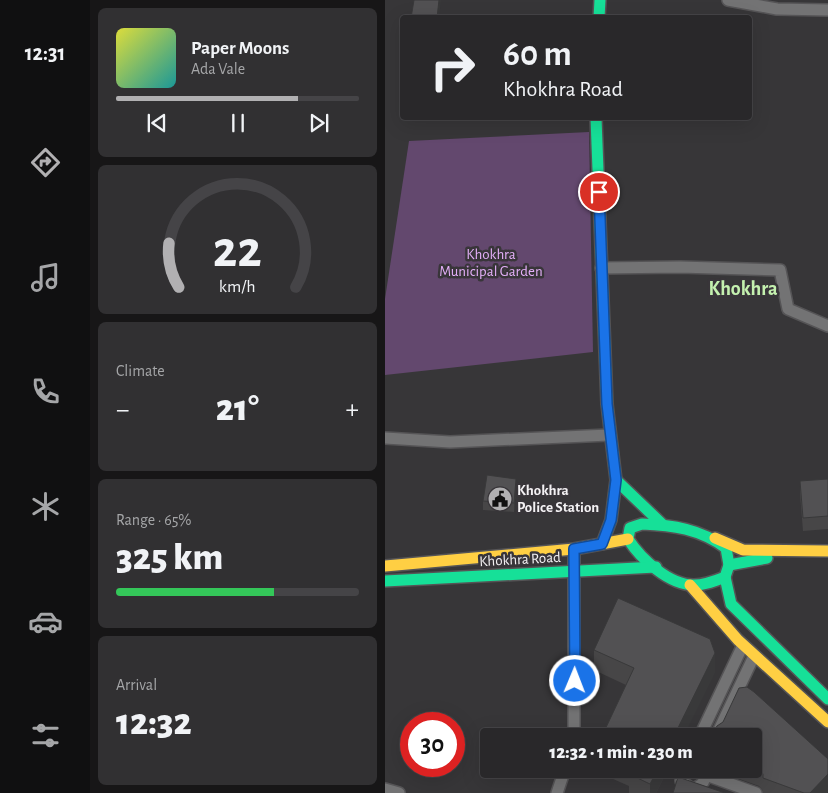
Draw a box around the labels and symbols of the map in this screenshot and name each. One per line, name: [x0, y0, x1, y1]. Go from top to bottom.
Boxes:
pin: [578, 171, 620, 213]
park label: Khokhra Municipal Garden: [439, 247, 543, 279]
district label: Khokhra: [708, 279, 778, 299]
place label: Khokhra Police Station: [517, 483, 599, 515]
public building icon: Khokhra Police Station: [487, 486, 513, 512]
street label: Khokhra Road: [479, 550, 561, 569]
position arrow: [548, 654, 600, 706]
speed limit sign: 30: [400, 712, 465, 777]

